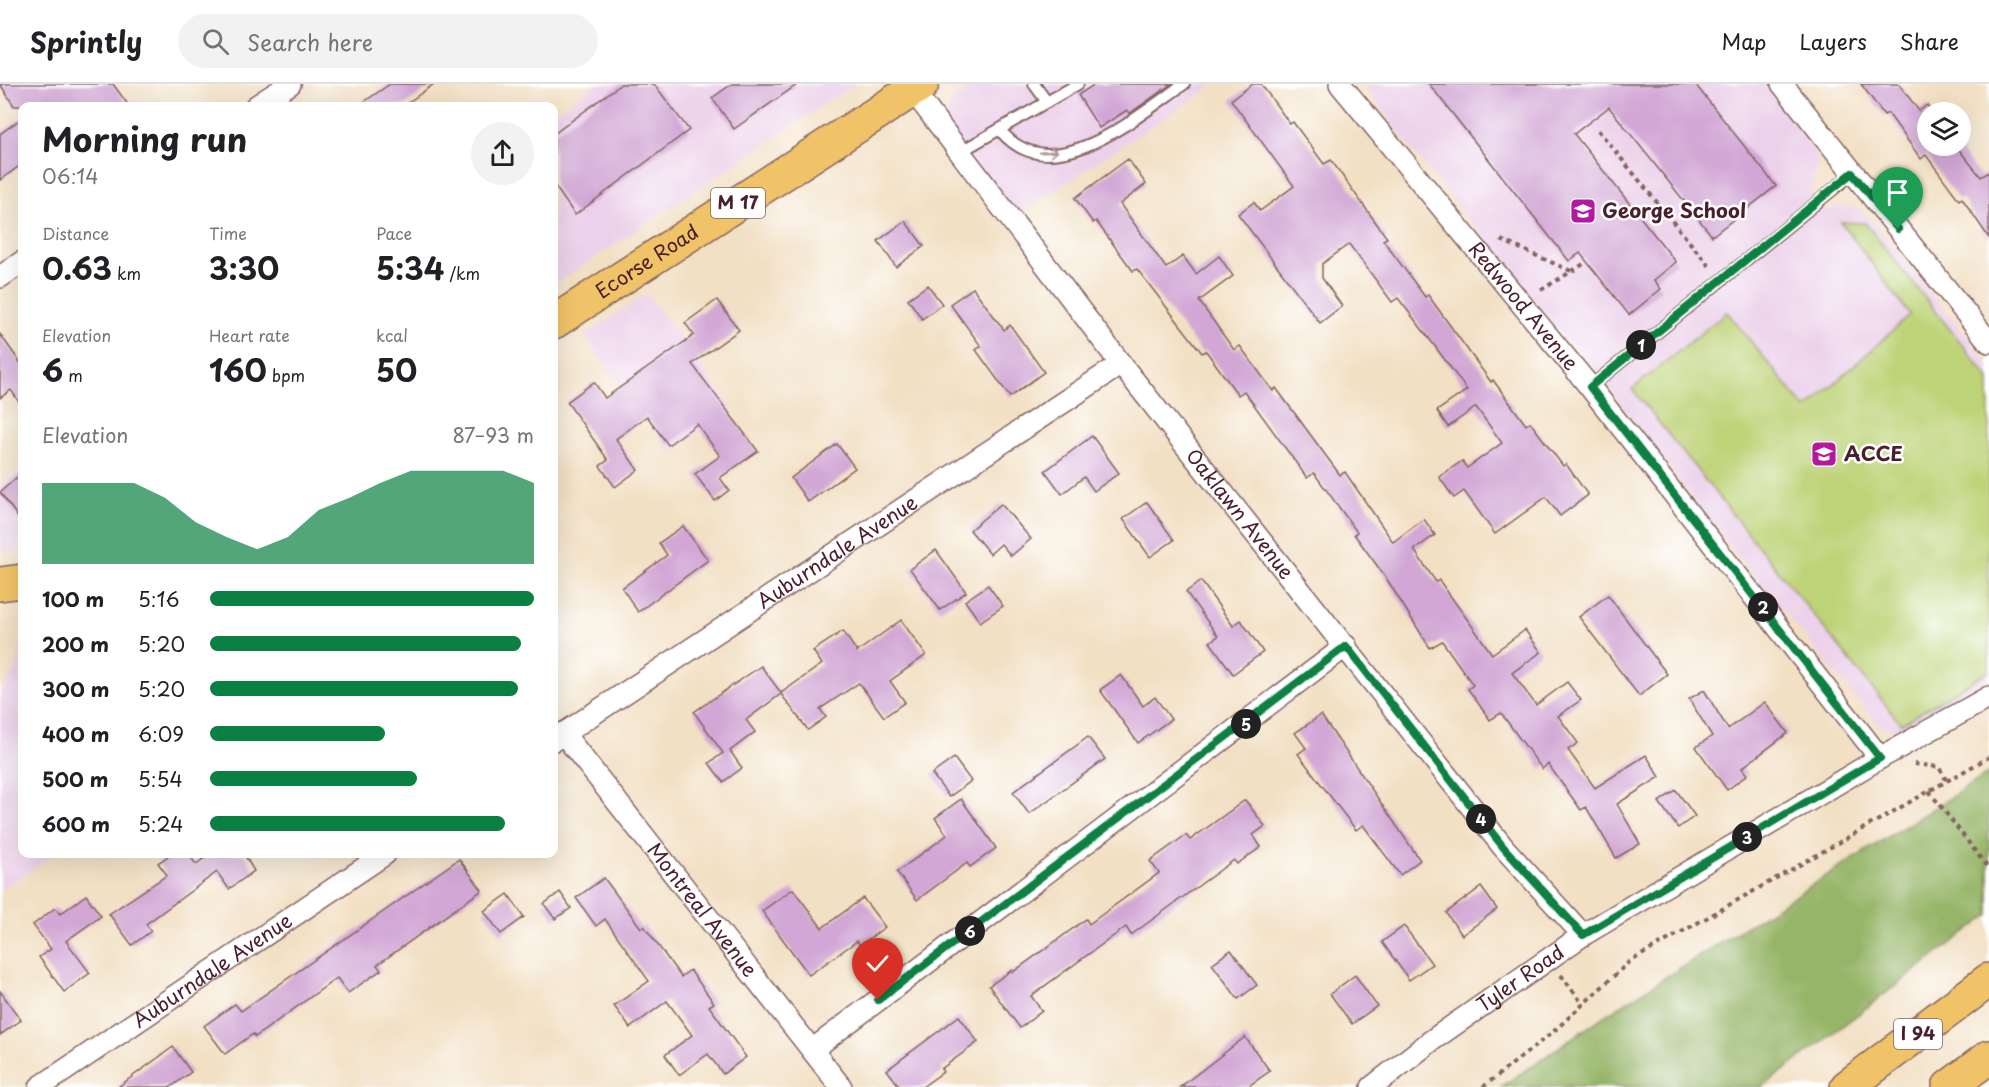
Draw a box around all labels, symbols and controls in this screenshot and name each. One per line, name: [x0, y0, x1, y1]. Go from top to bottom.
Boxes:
search box: [178, 14, 598, 68]
text: Sprintly: [30, 20, 142, 63]
icon: search: [199, 25, 232, 58]
text: Search here: [247, 25, 373, 58]
text: Map: [1722, 25, 1766, 57]
text: Layers: [1799, 25, 1867, 57]
text: Share: [1900, 25, 1959, 57]
map controls: [1917, 102, 1971, 156]
button: layers: [1917, 102, 1971, 156]
text: Morning run: [42, 113, 247, 163]
button: share: [471, 122, 534, 185]
one-way arrow: [1039, 147, 1059, 158]
text: 06:14: [42, 161, 99, 191]
pin: [1872, 167, 1923, 229]
icon: arrive: [1881, 176, 1914, 209]
road number: M 17: [711, 188, 765, 218]
place label: George School: [1602, 195, 1746, 225]
school or university icon: George School: [1568, 196, 1598, 226]
street label: Ecorse Road: [589, 216, 704, 305]
text: Distance: [42, 221, 109, 245]
text: Time: [209, 221, 247, 245]
text: Pace: [376, 221, 412, 245]
street label: Redwood Avenue: [1462, 235, 1586, 376]
text: 0.63: [42, 245, 112, 290]
text: 3:30: [209, 245, 279, 290]
text: 5:34: [376, 245, 444, 290]
text: km: [112, 261, 141, 285]
text: /km: [444, 261, 480, 285]
text: Elevation: [42, 323, 111, 347]
text: Heart rate: [209, 323, 290, 347]
text: kcal: [376, 323, 408, 347]
pin: 1: [1626, 330, 1656, 360]
text: 1: [1637, 333, 1645, 357]
text: 6: [42, 347, 63, 392]
text: 160: [209, 347, 267, 392]
text: 50: [376, 347, 417, 392]
text: m: [63, 363, 83, 387]
text: bpm: [267, 363, 305, 387]
text: Elevation: [42, 420, 128, 450]
text: 87–93 m: [452, 420, 534, 450]
place label: ACCE: [1844, 438, 1903, 468]
school or university icon: ACCE: [1809, 439, 1839, 469]
street label: Oaklawn Avenue: [1179, 441, 1302, 585]
street label: Auburndale Avenue: [751, 487, 923, 615]
text: 100 m: [42, 584, 104, 614]
text: 5:16: [138, 584, 180, 614]
pin: 2: [1748, 592, 1778, 622]
text: 2: [1757, 595, 1769, 619]
text: 200 m: [42, 629, 109, 659]
text: 5:20: [138, 629, 185, 659]
text: 300 m: [42, 674, 110, 704]
text: 5:20: [138, 674, 185, 704]
pin: 5: [1231, 709, 1261, 739]
text: 5: [1241, 712, 1251, 736]
text: 400 m: [42, 719, 110, 749]
text: 6:09: [138, 719, 184, 749]
text: 500 m: [42, 764, 109, 794]
text: 5:54: [138, 764, 183, 794]
pin: 4: [1466, 804, 1496, 834]
text: 4: [1476, 807, 1486, 831]
text: 600 m: [42, 809, 110, 839]
text: 5:24: [138, 809, 183, 839]
pin: 3: [1732, 822, 1762, 852]
text: 3: [1742, 825, 1752, 849]
street label: Montreal Avenue: [641, 836, 765, 983]
street label: Auburndale Avenue: [126, 905, 298, 1034]
pin: 6: [955, 916, 985, 946]
text: 6: [964, 919, 976, 943]
street label: Tyler Road: [1470, 937, 1570, 1019]
pin: [852, 938, 903, 1000]
icon: check: [861, 947, 894, 980]
road number: I 94: [1894, 1019, 1942, 1049]

